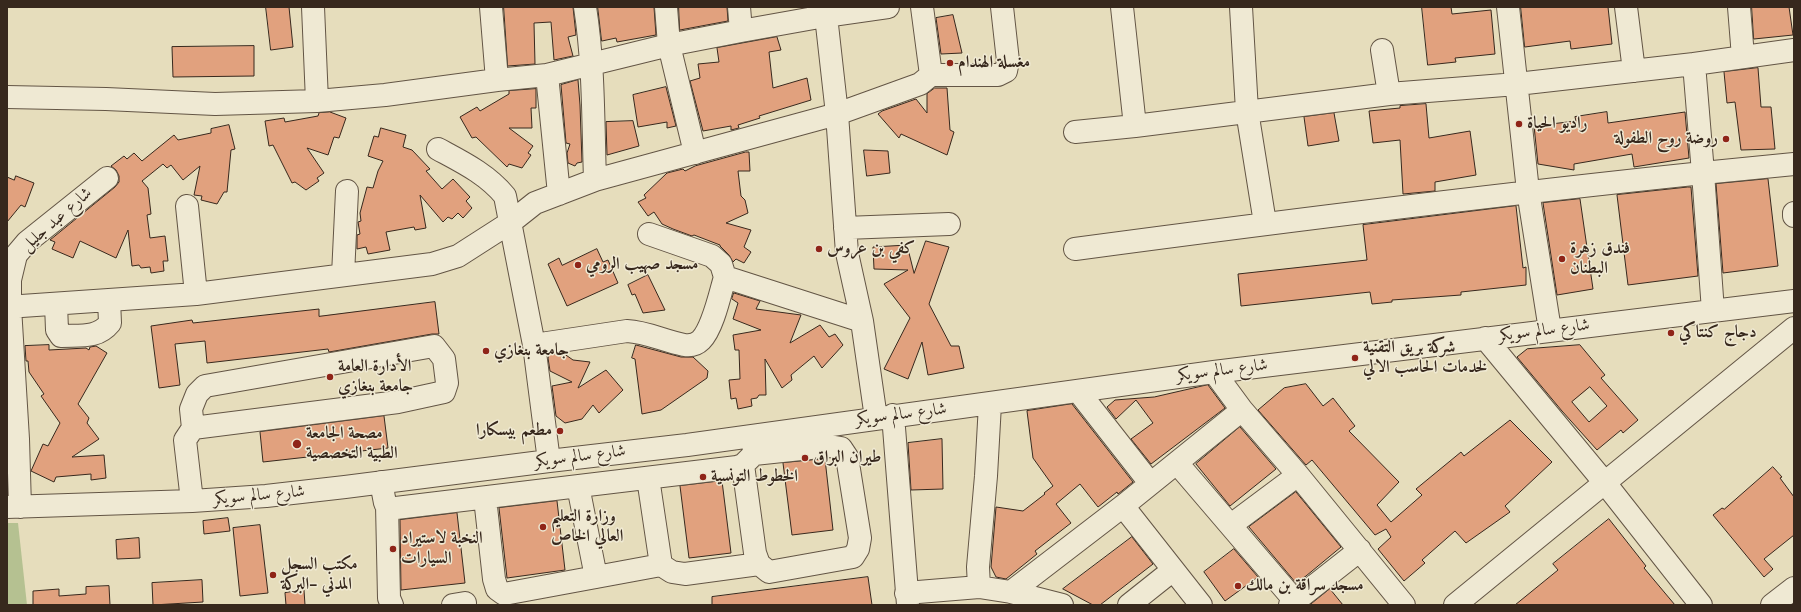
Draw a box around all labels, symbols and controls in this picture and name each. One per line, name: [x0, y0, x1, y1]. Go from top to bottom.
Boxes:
place label: مغسلة الهندام: [958, 53, 1030, 73]
marker: مغسلة الهندام: [945, 58, 955, 68]
place label: راديو الحياة: [1527, 114, 1588, 134]
marker: راديو الحياة: [1514, 119, 1524, 129]
place label: روضة روح الطفولة: [1615, 129, 1718, 149]
marker: روضة روح الطفولة: [1721, 134, 1731, 144]
street label: شارع عبد جليل: [17, 184, 97, 256]
place label: كفي بن عروس: [827, 239, 915, 259]
place label: فندق زهرة البطنان: [1570, 239, 1630, 279]
marker: كفي بن عروس: [814, 244, 824, 254]
marker: فندق زهرة البطنان: [1557, 254, 1567, 264]
place label: مسجد صهيب الرومي: [586, 255, 698, 275]
marker: مسجد صهيب الرومي: [573, 260, 583, 270]
street label: شارع سالم سويكر: [1497, 315, 1591, 347]
place label: دجاج كنتاكي: [1679, 323, 1757, 343]
marker: دجاج كنتاكي: [1666, 328, 1676, 338]
place label: شركة بريق التقنية لخدمات الحاسب الالي: [1363, 338, 1487, 378]
place label: جامعة بنغازي: [494, 341, 569, 361]
marker: جامعة بنغازي: [481, 346, 491, 356]
marker: شركة بريق التقنية لخدمات الحاسب الالي: [1350, 353, 1360, 363]
street label: شارع سالم سويكر: [1175, 355, 1269, 387]
place label: الأدارة العامة جامعة بنغازي: [338, 357, 413, 397]
marker: الأدارة العامة جامعة بنغازي: [325, 372, 335, 382]
street label: شارع سالم سويكر: [854, 399, 948, 431]
place label: مطعم بيسكارا: [476, 421, 552, 441]
place label: مصحة الجامعة الطبية التخصصية: [306, 424, 398, 464]
marker: مطعم بيسكارا: [555, 426, 565, 436]
marker: مصحة الجامعة الطبية التخصصية: [291, 438, 303, 450]
street label: شارع سالم سويكر: [533, 441, 627, 473]
place label: طيران البراق: [813, 448, 881, 468]
marker: طيران البراق: [800, 453, 810, 463]
place label: الخطوط التونسية: [711, 467, 798, 487]
marker: الخطوط التونسية: [698, 472, 708, 482]
street label: شارع سالم سويكر: [212, 482, 306, 510]
place label: وزارة التعليم العالي الخاص: [551, 507, 623, 547]
marker: وزارة التعليم العالي الخاص: [538, 522, 548, 532]
place label: النخبة لاستيراد السيارات: [401, 529, 483, 569]
marker: النخبة لاستيراد السيارات: [388, 544, 398, 554]
place label: مكتب السجل المدني -البركة: [281, 555, 358, 595]
marker: مكتب السجل المدني -البركة: [268, 570, 278, 580]
place label: مسجد سراقة بن مالك: [1246, 576, 1364, 596]
marker: مسجد سراقة بن مالك: [1233, 581, 1243, 591]

